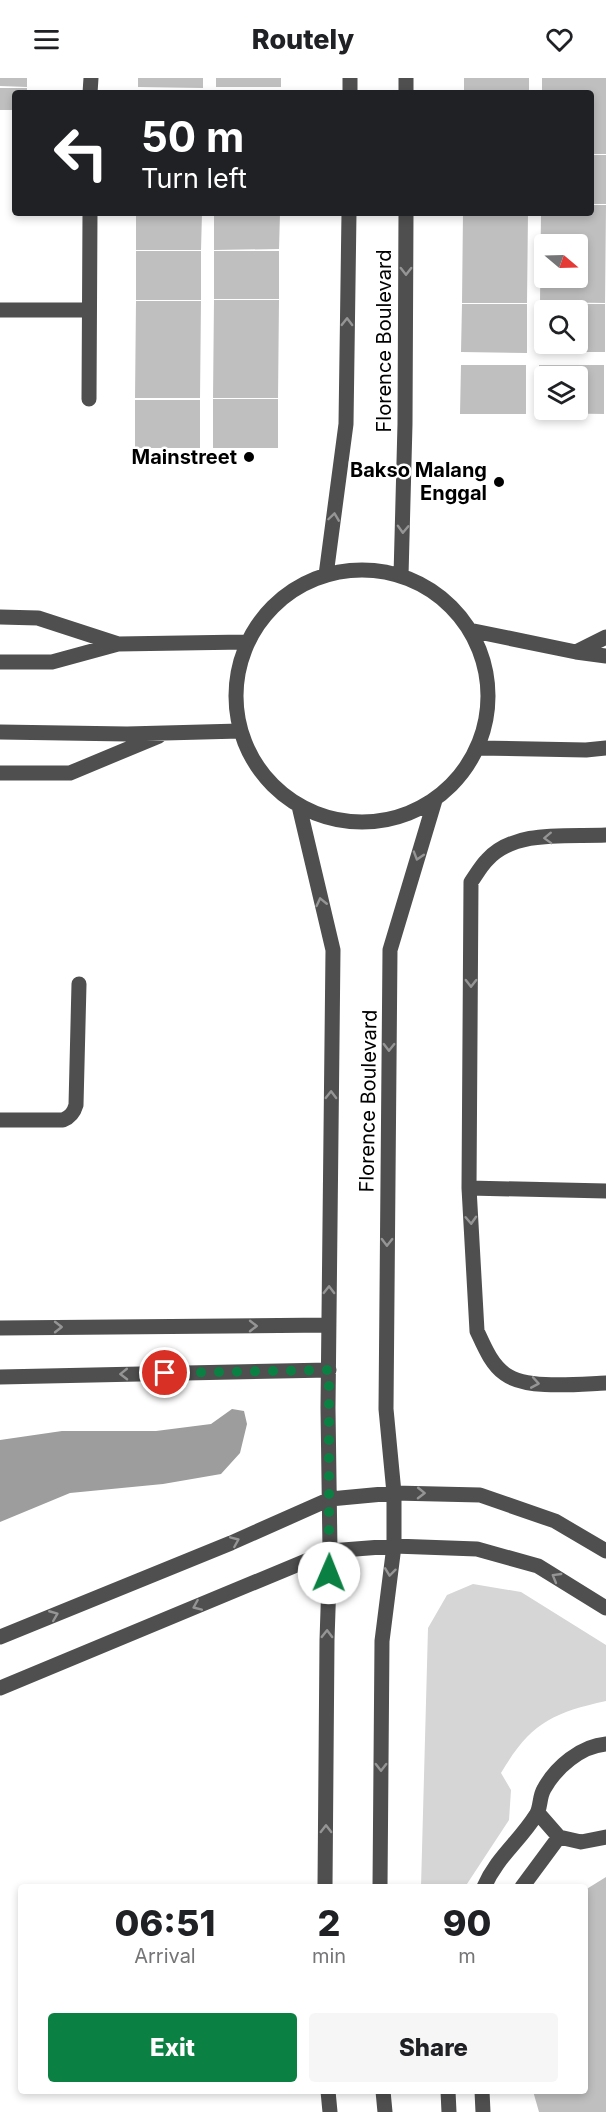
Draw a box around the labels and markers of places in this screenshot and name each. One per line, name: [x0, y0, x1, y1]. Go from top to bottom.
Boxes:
place label: Mainstreet: [132, 445, 237, 469]
marker: Mainstreet: [242, 450, 256, 464]
place label: Bakso Malang Enggal: [350, 458, 487, 505]
marker: Bakso Malang Enggal: [492, 475, 506, 489]
pin: [139, 1347, 190, 1398]

